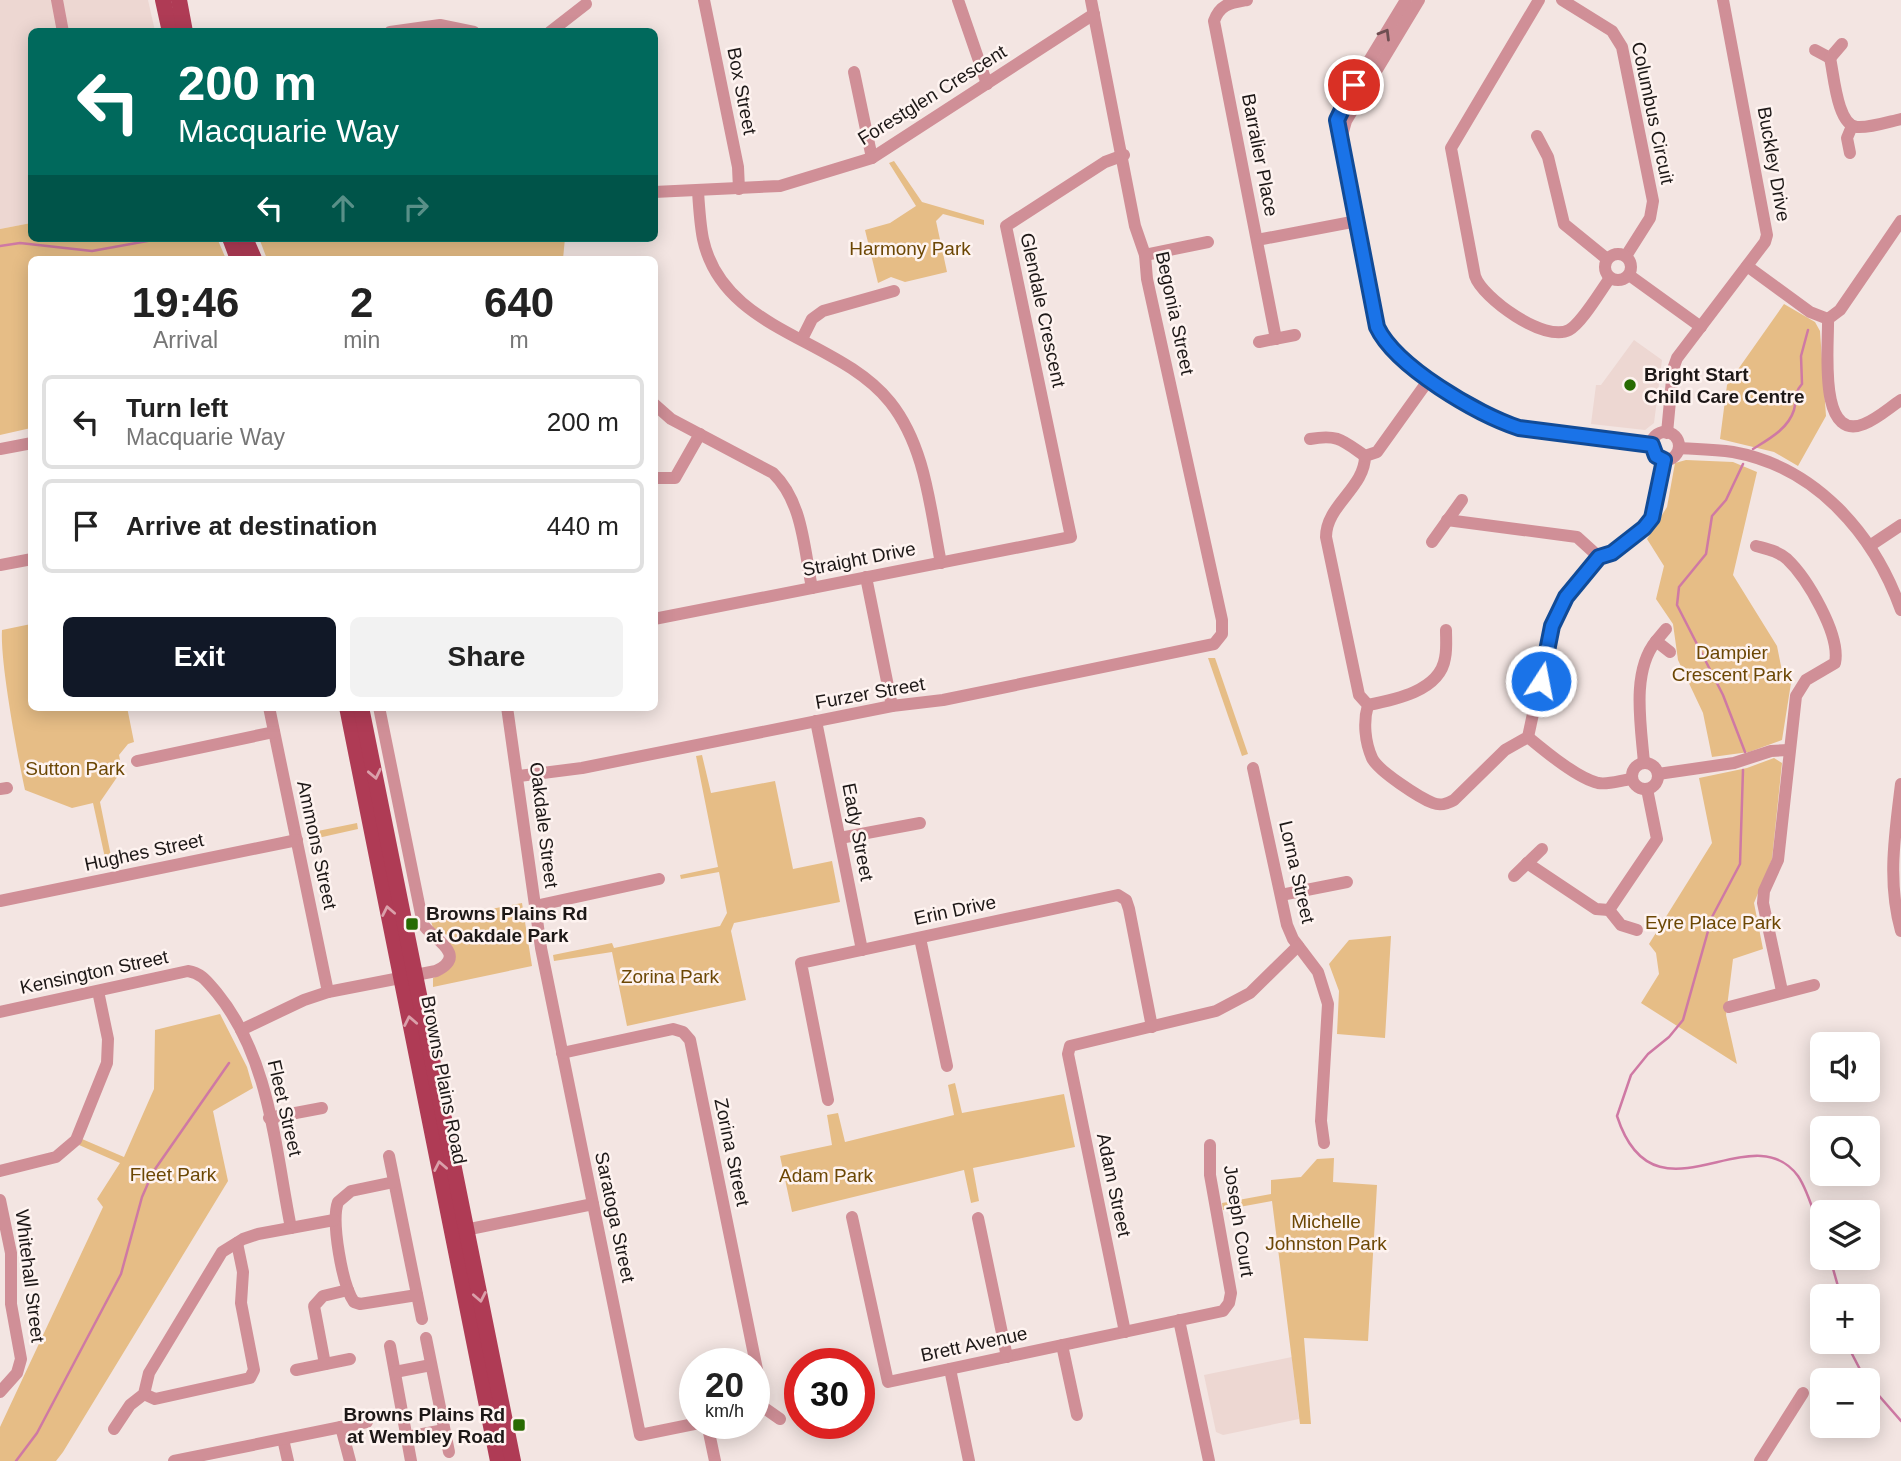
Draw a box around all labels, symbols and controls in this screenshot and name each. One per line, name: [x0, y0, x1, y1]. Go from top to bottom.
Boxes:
one-way arrow: [1377, 29, 1390, 42]
street label: Forestglen Crescent: [854, 40, 1011, 149]
street label: Columbus Circuit: [1628, 40, 1678, 187]
street label: Box Street: [723, 45, 761, 137]
pin: [1324, 55, 1384, 115]
icon: left: [63, 56, 154, 147]
text: 200 m: [178, 56, 317, 110]
icon: arrive: [1335, 66, 1373, 104]
street label: Barralier Place: [1238, 92, 1282, 218]
street label: Buckley Drive: [1754, 105, 1794, 223]
text: Macquarie Way: [178, 113, 399, 149]
icon: left: [251, 189, 289, 227]
icon: ahead: [324, 189, 362, 227]
icon: right: [397, 189, 435, 227]
street label: Glendale Crescent: [1016, 231, 1070, 390]
park label: Harmony Park: [849, 238, 971, 259]
street label: Begonia Street: [1152, 249, 1198, 377]
text: 19:46: [132, 279, 239, 326]
text: 2: [350, 279, 373, 326]
text: 640: [484, 279, 554, 326]
text: Arrival: [153, 327, 218, 353]
text: min: [343, 327, 380, 353]
text: m: [510, 327, 529, 353]
place label: Bright Start Child Care Centre: [1644, 364, 1804, 407]
marker: Bright Start Child Care Centre: [1622, 377, 1638, 393]
text: Turn left: [126, 393, 228, 423]
icon: left: [67, 403, 105, 441]
text: 200 m: [547, 407, 619, 437]
text: Macquarie Way: [126, 424, 285, 450]
icon: arrive: [67, 507, 105, 545]
text: Arrive at destination: [126, 511, 377, 541]
text: 440 m: [547, 511, 619, 541]
street label: Straight Drive: [800, 538, 918, 580]
button: Exit: [63, 617, 336, 697]
button: Share: [350, 617, 623, 697]
park label: Dampier Crescent Park: [1672, 642, 1793, 685]
position arrow: [1504, 644, 1578, 718]
street label: Furzer Street: [814, 673, 927, 713]
park label: Sutton Park: [25, 758, 125, 779]
street label: Oakdale Street: [526, 761, 562, 890]
one-way arrow: [366, 768, 381, 780]
street label: Ammons Street: [293, 779, 341, 912]
street label: Eady Street: [838, 781, 878, 883]
street label: Lorna Street: [1275, 819, 1319, 926]
street label: Hughes Street: [82, 829, 206, 875]
street label: Erin Drive: [912, 891, 998, 929]
place label: Browns Plains Rd at Oakdale Park: [426, 903, 588, 946]
one-way arrow: [381, 905, 396, 917]
park label: Eyre Place Park: [1645, 912, 1782, 933]
marker: Browns Plains Rd at Oakdale Park: [404, 916, 420, 932]
street label: Kensington Street: [18, 946, 171, 998]
park label: Zorina Park: [621, 966, 720, 987]
street label: Browns Plains Road: [417, 994, 471, 1166]
one-way arrow: [404, 1015, 419, 1027]
map controls: [1810, 1032, 1880, 1438]
button: sound: [1810, 1032, 1880, 1102]
street label: Fleet Street: [264, 1058, 306, 1159]
street label: Zorina Street: [710, 1096, 754, 1209]
button: search: [1810, 1116, 1880, 1186]
street label: Adam Street: [1093, 1131, 1135, 1240]
street label: Saratoga Street: [591, 1150, 639, 1285]
one-way arrow: [433, 1160, 448, 1172]
park label: Fleet Park: [130, 1164, 217, 1185]
street label: Joseph Court: [1220, 1164, 1258, 1279]
park label: Adam Park: [779, 1165, 873, 1186]
button: layers: [1810, 1200, 1880, 1270]
street label: Whitehall Street: [11, 1208, 49, 1345]
park label: Michelle Johnston Park: [1265, 1211, 1387, 1254]
button: +: [1810, 1284, 1880, 1354]
one-way arrow: [472, 1291, 487, 1303]
street label: Brett Avenue: [919, 1322, 1029, 1366]
speed limit sign: 30: [784, 1348, 875, 1439]
text: 20: [705, 1365, 744, 1404]
button: −: [1810, 1368, 1880, 1438]
text: km/h: [705, 1401, 744, 1421]
place label: Browns Plains Rd at Wembley Road: [343, 1404, 505, 1447]
marker: Browns Plains Rd at Wembley Road: [511, 1417, 527, 1433]

